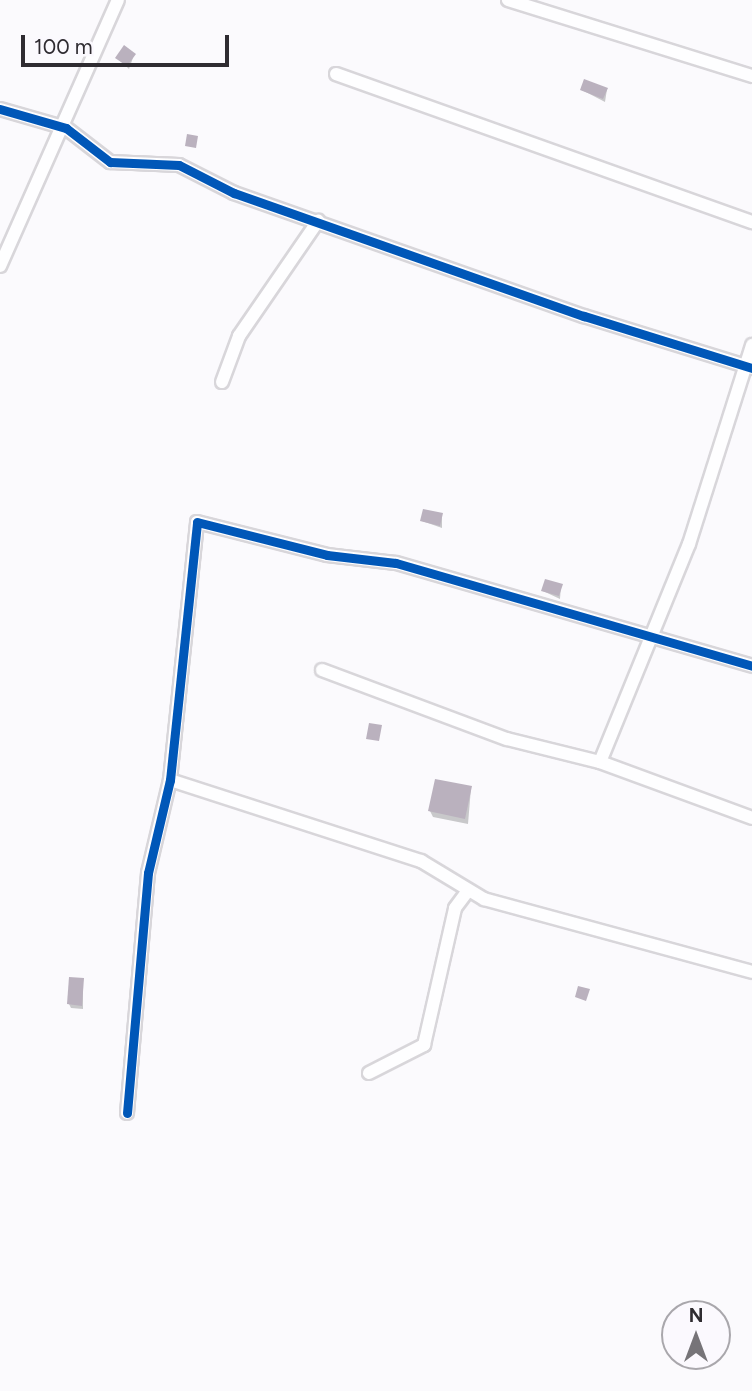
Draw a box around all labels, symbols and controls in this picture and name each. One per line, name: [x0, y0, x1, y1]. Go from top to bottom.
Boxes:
scale bar: [24, 21, 233, 65]
text: 100 m: [34, 34, 93, 59]
north arrow: [661, 1300, 731, 1370]
text: N: [689, 1304, 703, 1327]

